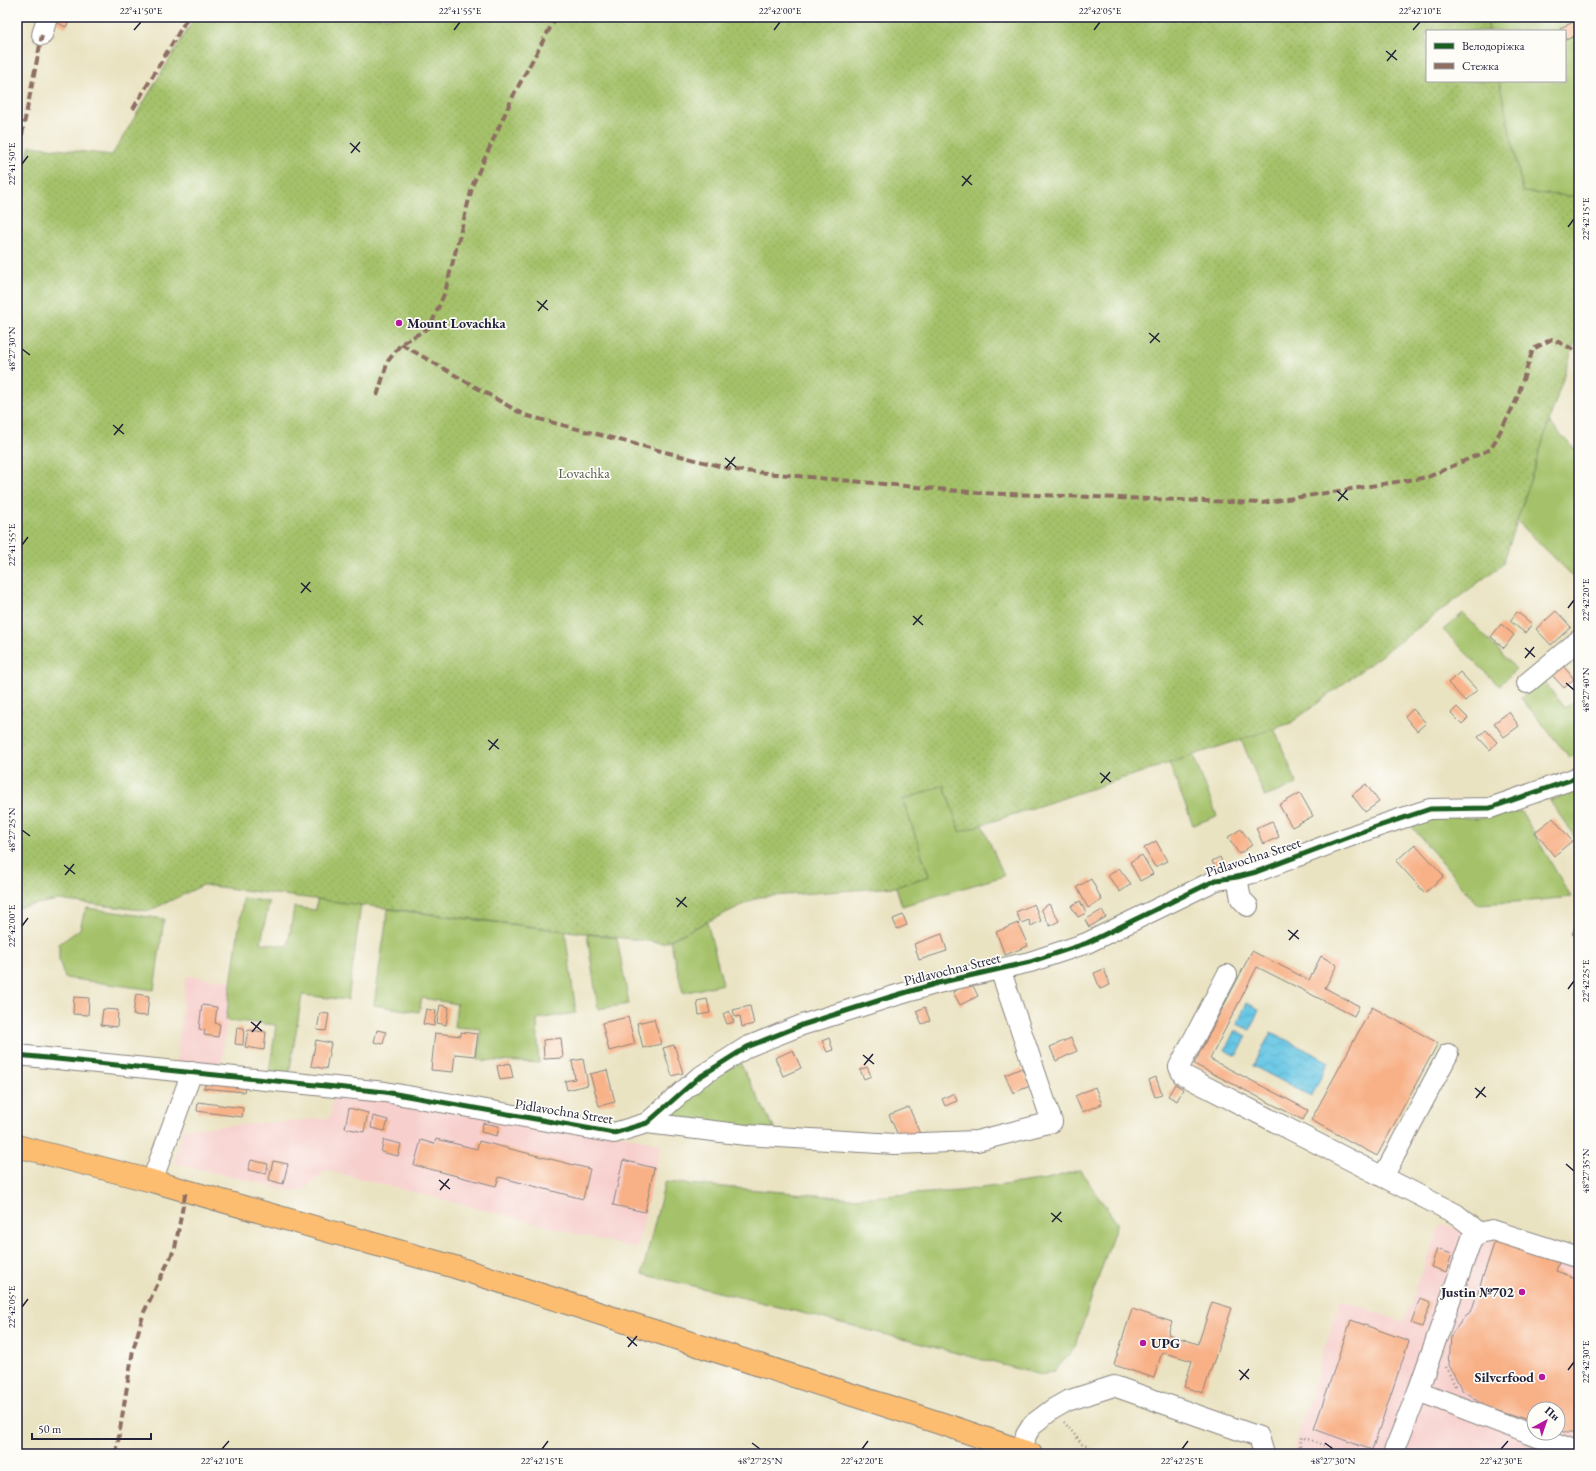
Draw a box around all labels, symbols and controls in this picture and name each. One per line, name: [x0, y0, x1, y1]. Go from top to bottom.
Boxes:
text: 22°41'50"E: [120, 4, 163, 17]
text: 22°41'55"E: [439, 4, 482, 17]
text: 22°42'00"E: [759, 4, 802, 17]
text: 22°42'05"E: [1079, 4, 1122, 17]
text: 22°42'10"E: [1399, 4, 1442, 17]
legend: [1426, 30, 1566, 82]
text: Велодоріжка: [1462, 38, 1525, 54]
text: Стежка: [1462, 58, 1499, 74]
text: 22°41'50"E: [5, 142, 18, 185]
text: 22°42'15"E: [1579, 197, 1592, 240]
place label: Mount Lovachka: [407, 314, 507, 332]
marker: Mount Lovachka: [394, 318, 404, 328]
text: 48°27'30"N: [5, 326, 18, 371]
park label: Lovachka: [558, 464, 610, 482]
text: 22°41'55"E: [5, 523, 18, 566]
text: 22°42'20"E: [1579, 578, 1592, 621]
text: 48°27'40"N: [1579, 667, 1592, 712]
text: 48°27'25"N: [5, 807, 18, 852]
street label: Pidlavochna Street: [1203, 833, 1303, 881]
text: 22°42'00"E: [5, 904, 18, 947]
street label: Pidlavochna Street: [902, 948, 1003, 990]
text: 22°42'25"E: [1579, 959, 1592, 1002]
street label: Pidlavochna Street: [514, 1094, 615, 1128]
text: 48°27'35"N: [1579, 1148, 1592, 1193]
place label: Justin №702: [1439, 1283, 1515, 1301]
text: 22°42'05"E: [5, 1285, 18, 1328]
marker: Justin №702: [1517, 1287, 1527, 1297]
place label: UPG: [1151, 1334, 1180, 1352]
marker: UPG: [1138, 1338, 1148, 1348]
text: 22°42'30"E: [1579, 1340, 1592, 1383]
place label: Silverfood: [1475, 1368, 1534, 1386]
marker: Silverfood: [1537, 1372, 1547, 1382]
north arrow: [1526, 1401, 1566, 1441]
text: Пн: [1542, 1403, 1563, 1424]
scale bar: [32, 1415, 151, 1441]
text: 50 m: [38, 1421, 62, 1437]
text: 22°42'10"E: [201, 1454, 244, 1467]
text: 22°42'15"E: [521, 1454, 564, 1467]
text: 48°27'25"N: [738, 1454, 783, 1467]
text: 22°42'20"E: [841, 1454, 884, 1467]
text: 22°42'25"E: [1161, 1454, 1204, 1467]
text: 48°27'30"N: [1311, 1454, 1356, 1467]
text: 22°42'30"E: [1480, 1454, 1523, 1467]

